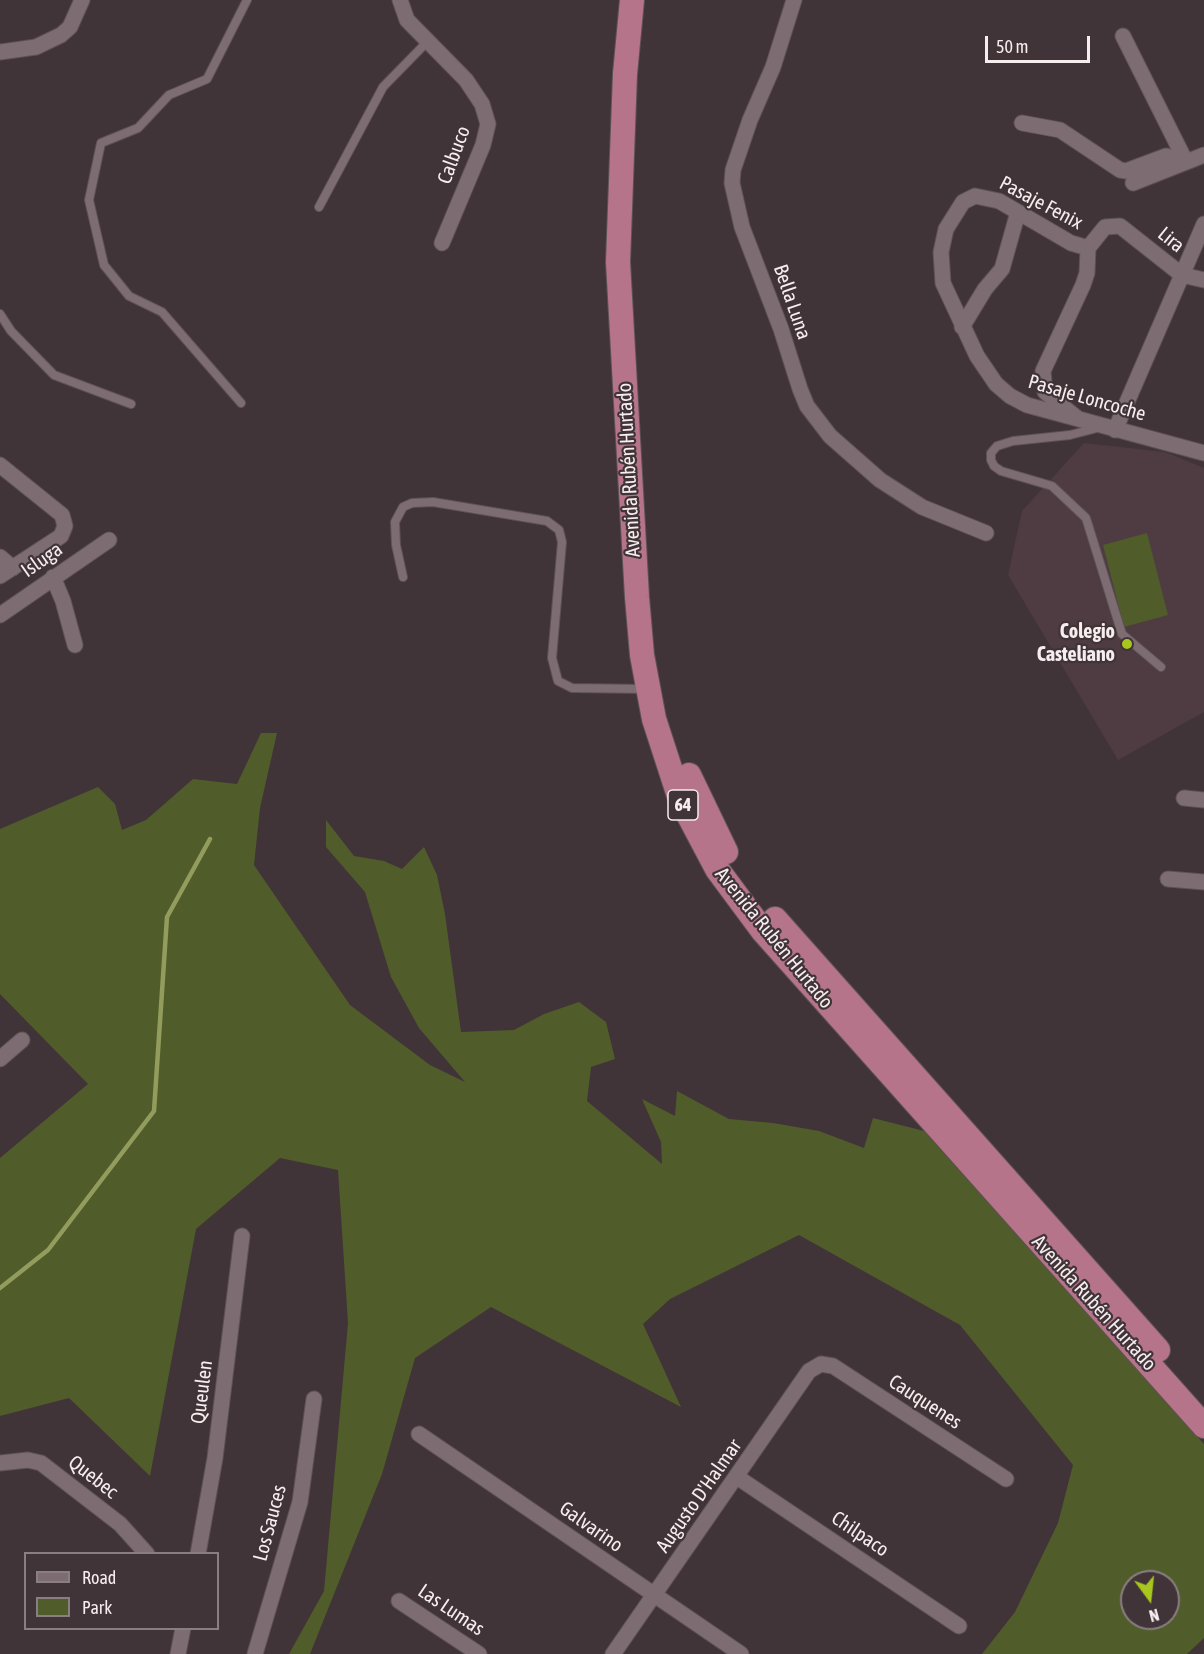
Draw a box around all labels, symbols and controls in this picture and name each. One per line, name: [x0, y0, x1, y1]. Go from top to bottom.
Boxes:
scale bar: [988, 24, 1093, 62]
text: 50 m: [996, 36, 1028, 57]
street label: Calbuco: [433, 123, 475, 187]
street label: Pasaje Fenix: [995, 171, 1087, 235]
street label: Lira: [1153, 222, 1189, 258]
street label: Bella Luna: [768, 261, 816, 343]
street label: Pasaje Loncoche: [1025, 370, 1149, 426]
street label: Avenida Rubén Hurtado: [612, 382, 646, 558]
street label: Isluga: [17, 537, 67, 583]
place label: Colegio Casteliano: [1037, 620, 1115, 667]
marker: Colegio Casteliano: [1120, 637, 1134, 651]
road number: 64: [668, 790, 698, 820]
street label: Avenida Rubén Hurtado: [710, 863, 838, 1013]
street label: Avenida Rubén Hurtado: [1027, 1230, 1161, 1376]
street label: Queulen: [186, 1359, 218, 1425]
street label: Cauquenes: [884, 1370, 966, 1434]
street label: Augusto D'Halmar: [651, 1435, 747, 1557]
street label: Quebec: [63, 1450, 123, 1504]
street label: Los Sauces: [248, 1482, 292, 1564]
street label: Galvarino: [555, 1497, 627, 1557]
street label: Chilpaco: [827, 1506, 893, 1562]
legend: [24, 1552, 219, 1630]
text: Road: [82, 1567, 116, 1588]
north arrow: [1120, 1570, 1180, 1630]
street label: Las Lumas: [413, 1579, 489, 1641]
text: Park: [82, 1597, 112, 1618]
text: N: [1147, 1606, 1161, 1625]

